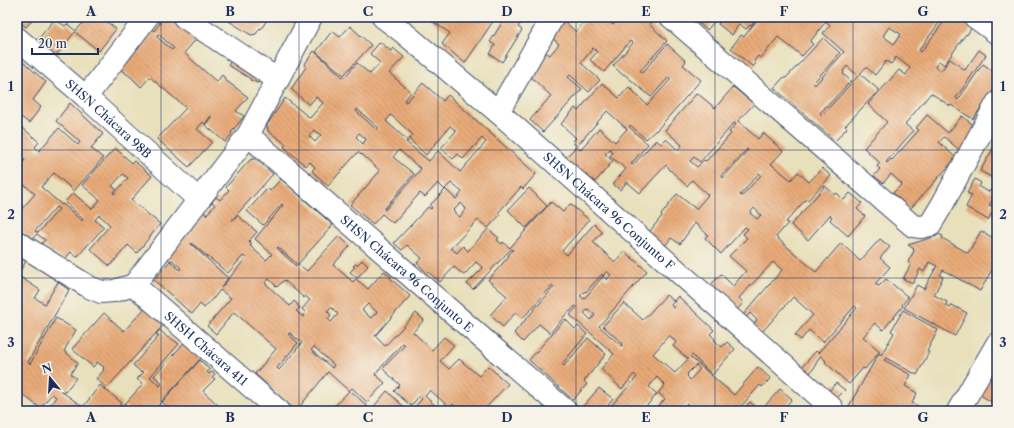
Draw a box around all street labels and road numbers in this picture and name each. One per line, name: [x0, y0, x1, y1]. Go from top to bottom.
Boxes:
street label: SHSN Chácara 98B: [63, 76, 155, 161]
street label: SHSN Chácara 96 Conjunto F: [541, 149, 678, 273]
street label: SHSN Chácara 96 Conjunto E: [338, 212, 477, 335]
street label: SHSH Chácara 411: [162, 308, 251, 388]

